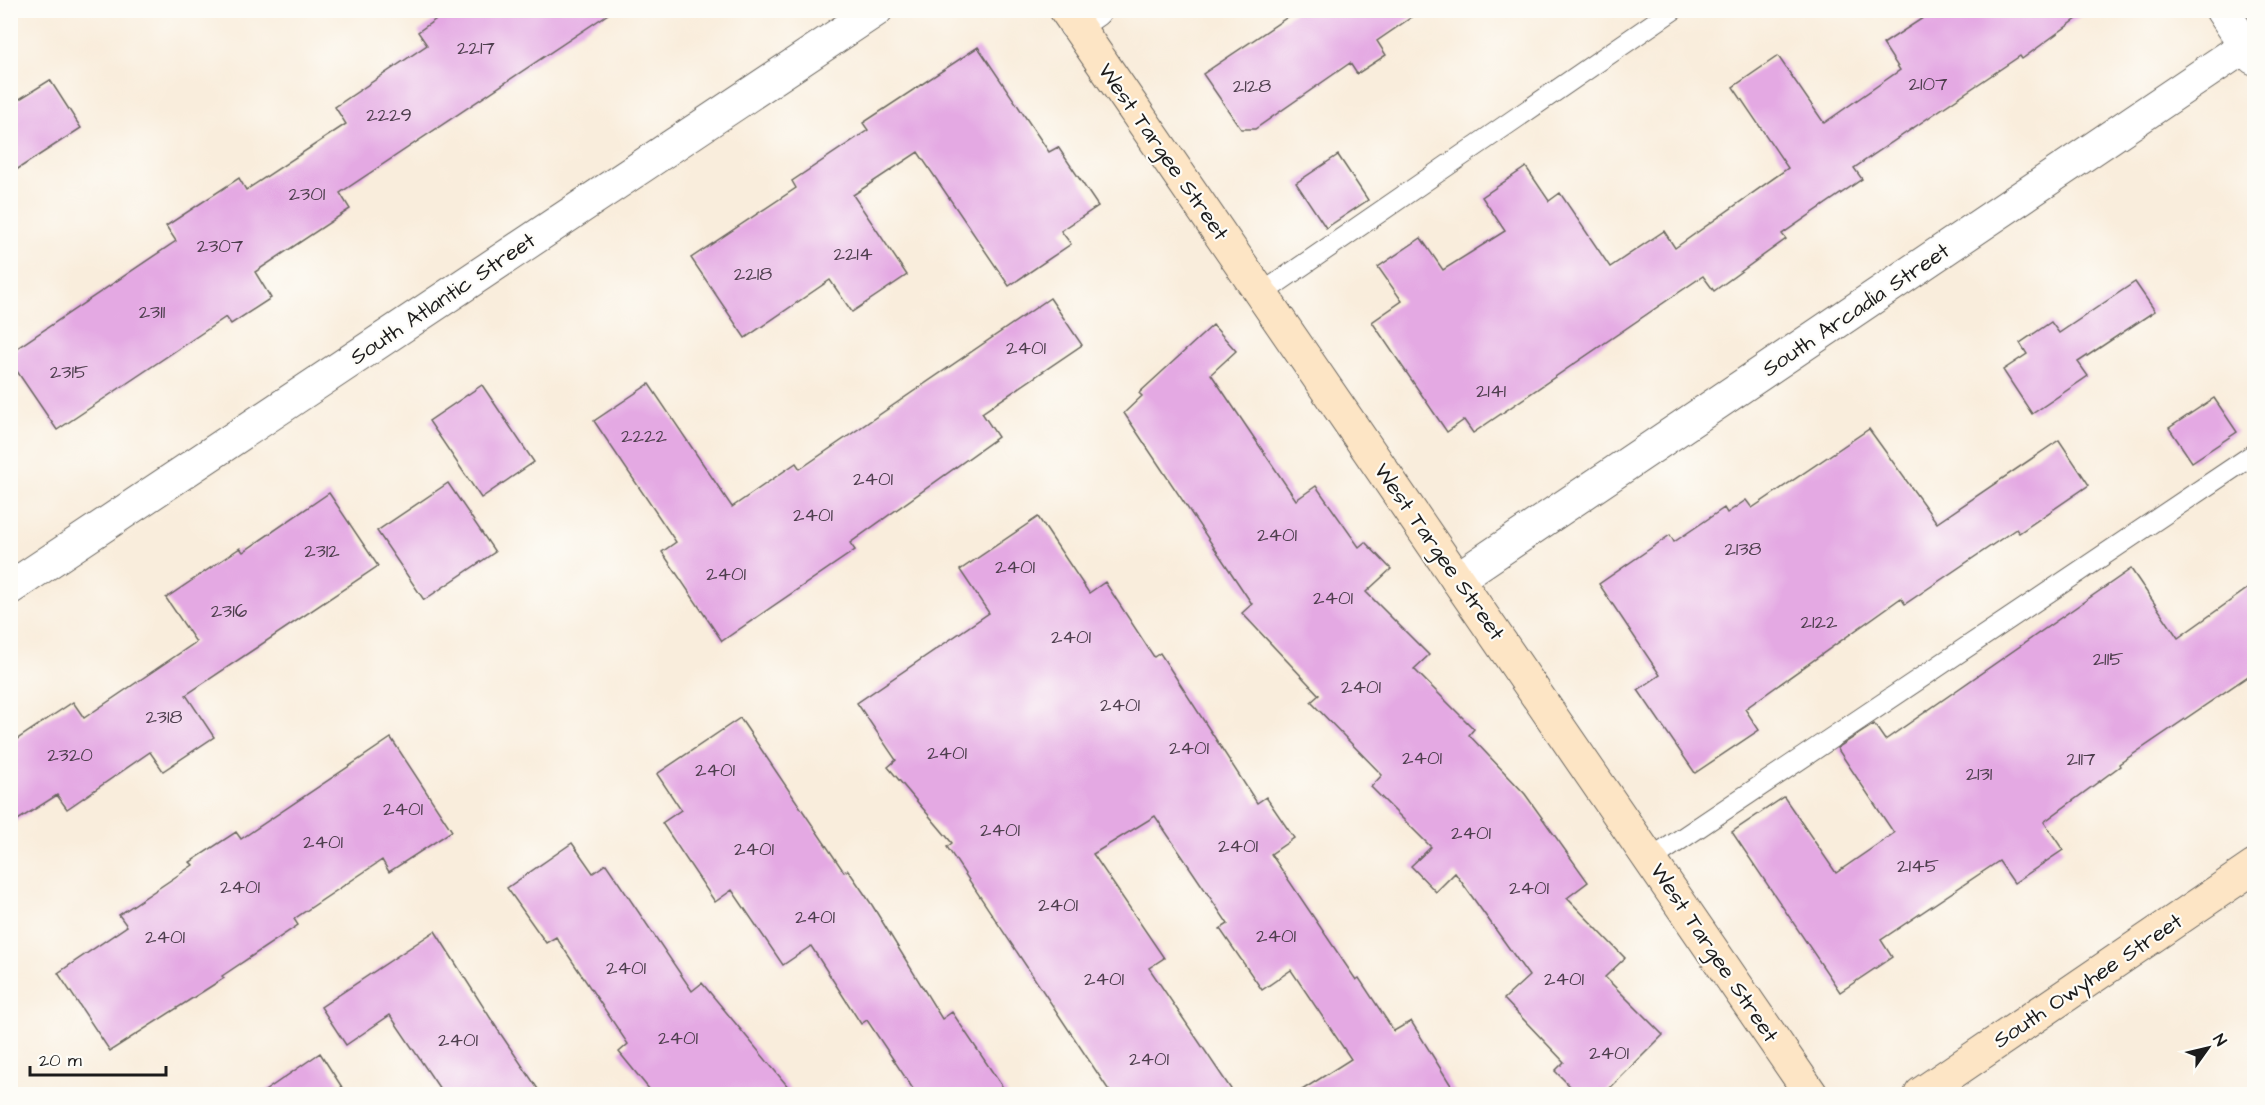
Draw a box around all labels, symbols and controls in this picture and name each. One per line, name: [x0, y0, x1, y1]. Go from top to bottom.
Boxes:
house number: 2217: [457, 34, 495, 62]
street label: West Targee Street: [1089, 57, 1236, 248]
house number: 2107: [1909, 70, 1947, 98]
house number: 2128: [1233, 72, 1271, 100]
house number: 2229: [366, 101, 412, 129]
house number: 2301: [289, 180, 326, 208]
street label: South Atlantic Street: [344, 225, 542, 373]
house number: 2307: [197, 232, 243, 260]
street label: South Arcadia Street: [1756, 236, 1956, 384]
house number: 2214: [833, 240, 873, 268]
house number: 2218: [734, 260, 772, 288]
house number: 2311: [139, 298, 166, 326]
house number: 2401: [1006, 334, 1047, 362]
house number: 2315: [50, 358, 88, 386]
house number: 2141: [1476, 377, 1507, 405]
house number: 2222: [621, 422, 667, 450]
street label: West Targee Street: [1365, 457, 1512, 648]
house number: 2401: [853, 465, 894, 493]
house number: 2401: [793, 501, 834, 529]
house number: 2401: [1257, 521, 1298, 549]
house number: 2138: [1724, 535, 1762, 563]
house number: 2312: [304, 537, 340, 565]
house number: 2401: [995, 553, 1036, 581]
house number: 2401: [706, 560, 747, 588]
house number: 2401: [1313, 584, 1354, 612]
house number: 2316: [211, 597, 248, 625]
house number: 2122: [1801, 608, 1838, 636]
house number: 2401: [1051, 623, 1092, 651]
house number: 2115: [2093, 645, 2123, 673]
house number: 2401: [1341, 673, 1382, 701]
house number: 2401: [1100, 691, 1141, 719]
house number: 2318: [145, 703, 183, 731]
house number: 2401: [1169, 734, 1210, 762]
house number: 2401: [927, 739, 968, 767]
house number: 2320: [47, 741, 93, 769]
house number: 2401: [1402, 744, 1443, 772]
house number: 2117: [2067, 745, 2095, 773]
house number: 2401: [695, 756, 736, 784]
house number: 2131: [1966, 760, 1993, 788]
house number: 2401: [383, 795, 424, 823]
house number: 2401: [980, 816, 1021, 844]
house number: 2401: [1451, 819, 1492, 847]
house number: 2401: [303, 828, 344, 856]
house number: 2401: [1218, 832, 1259, 860]
house number: 2401: [734, 835, 775, 863]
house number: 2145: [1897, 852, 1939, 880]
street label: West Targee Street: [1642, 857, 1786, 1049]
house number: 2401: [220, 873, 261, 901]
house number: 2401: [1509, 874, 1550, 902]
house number: 2401: [1038, 891, 1079, 919]
house number: 2401: [795, 903, 836, 931]
street label: South Owyhee Street: [1987, 906, 2189, 1057]
house number: 2401: [1256, 922, 1297, 950]
house number: 2401: [145, 923, 186, 951]
house number: 2401: [606, 954, 647, 982]
house number: 2401: [1084, 965, 1125, 993]
house number: 2401: [1544, 965, 1585, 993]
north arrow: [2178, 1018, 2238, 1078]
house number: 2401: [658, 1024, 699, 1052]
house number: 2401: [438, 1026, 479, 1054]
text: N: [2208, 1030, 2232, 1050]
scale bar: [30, 1039, 166, 1077]
house number: 2401: [1589, 1039, 1630, 1067]
house number: 2401: [1129, 1045, 1170, 1073]
text: 20 m: [39, 1048, 82, 1073]

